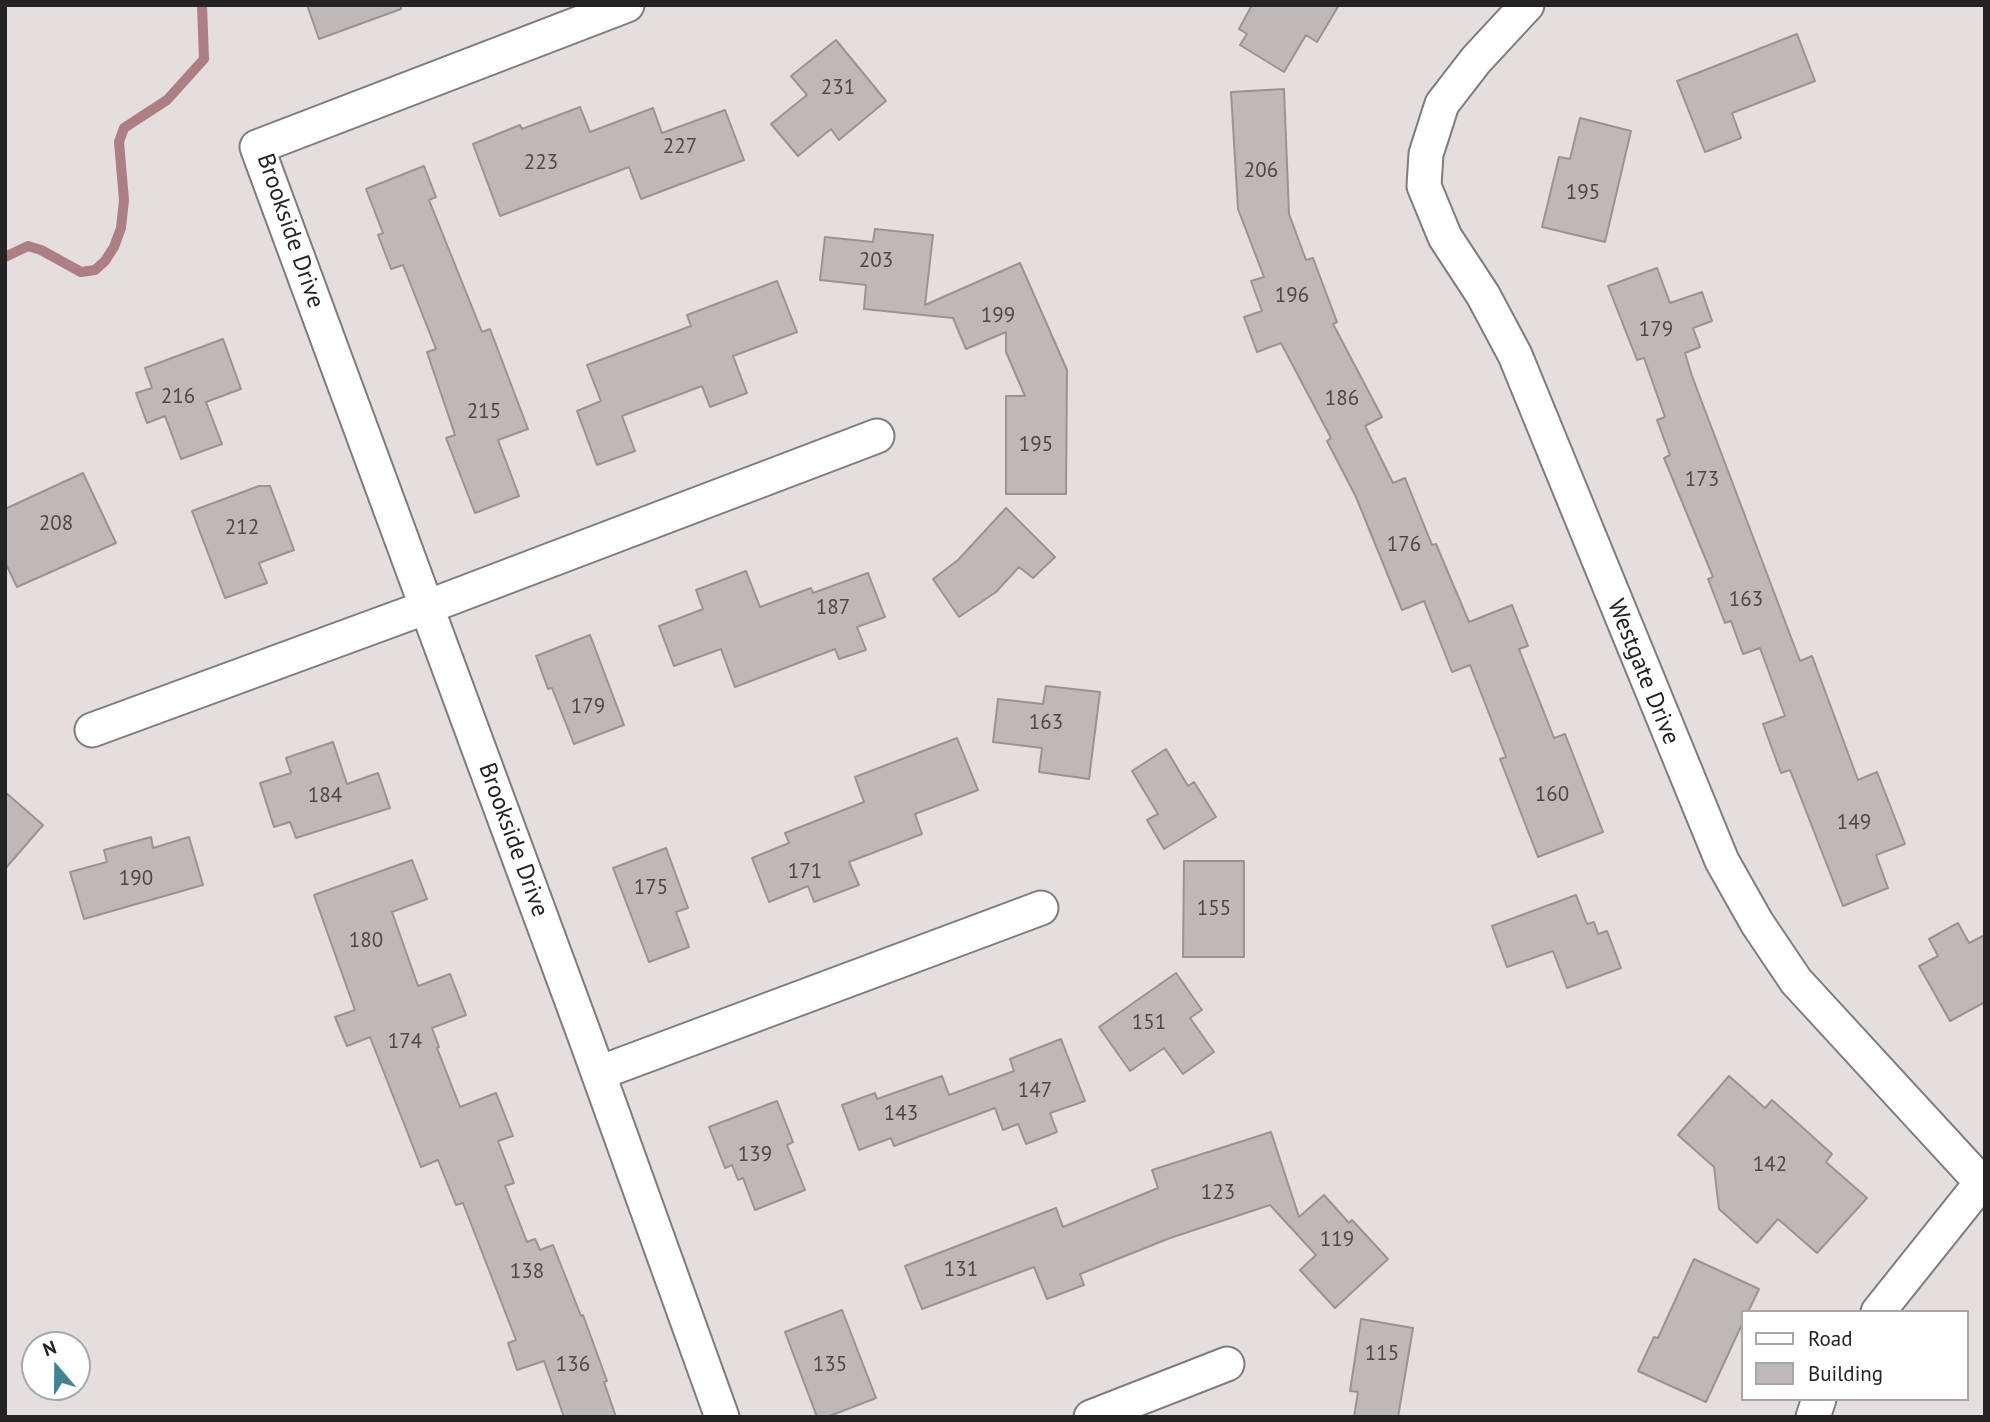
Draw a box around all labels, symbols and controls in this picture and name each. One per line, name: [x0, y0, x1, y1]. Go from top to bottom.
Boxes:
house number: 231: [821, 75, 855, 101]
house number: 227: [663, 134, 697, 160]
street label: Brookside Drive: [250, 150, 330, 312]
house number: 223: [524, 150, 558, 176]
house number: 206: [1244, 158, 1278, 184]
house number: 195: [1566, 180, 1600, 206]
house number: 203: [859, 248, 893, 274]
house number: 196: [1275, 283, 1309, 309]
house number: 199: [981, 303, 1015, 329]
house number: 179: [1639, 317, 1673, 343]
house number: 216: [161, 384, 195, 410]
house number: 186: [1325, 386, 1359, 412]
house number: 215: [467, 399, 501, 425]
house number: 195: [1019, 432, 1053, 458]
house number: 173: [1685, 467, 1719, 493]
house number: 208: [39, 511, 73, 537]
house number: 212: [225, 515, 259, 541]
house number: 176: [1387, 532, 1421, 558]
house number: 163: [1729, 587, 1763, 613]
house number: 187: [816, 595, 850, 621]
street label: Westgate Drive: [1601, 595, 1685, 749]
house number: 179: [571, 694, 605, 720]
house number: 163: [1029, 710, 1063, 736]
street label: Brookside Drive: [472, 759, 554, 921]
house number: 160: [1535, 782, 1569, 808]
house number: 184: [308, 783, 342, 809]
house number: 149: [1837, 810, 1871, 836]
house number: 171: [788, 859, 822, 885]
house number: 190: [119, 866, 153, 892]
house number: 175: [634, 875, 668, 901]
house number: 155: [1197, 896, 1231, 922]
house number: 180: [349, 928, 383, 954]
house number: 151: [1132, 1010, 1166, 1036]
house number: 174: [388, 1029, 422, 1055]
house number: 147: [1018, 1078, 1052, 1104]
house number: 143: [884, 1101, 918, 1127]
house number: 139: [738, 1142, 772, 1168]
house number: 142: [1753, 1152, 1787, 1178]
house number: 123: [1201, 1180, 1235, 1206]
house number: 119: [1320, 1227, 1354, 1253]
house number: 131: [944, 1257, 978, 1283]
house number: 138: [510, 1259, 544, 1285]
legend: [1742, 1310, 1969, 1401]
text: Road: [1808, 1325, 1852, 1352]
north arrow: [21, 1331, 91, 1401]
text: N: [40, 1335, 59, 1362]
house number: 115: [1365, 1341, 1399, 1367]
house number: 136: [556, 1352, 590, 1378]
house number: 135: [813, 1352, 847, 1378]
text: Building: [1808, 1360, 1883, 1387]

